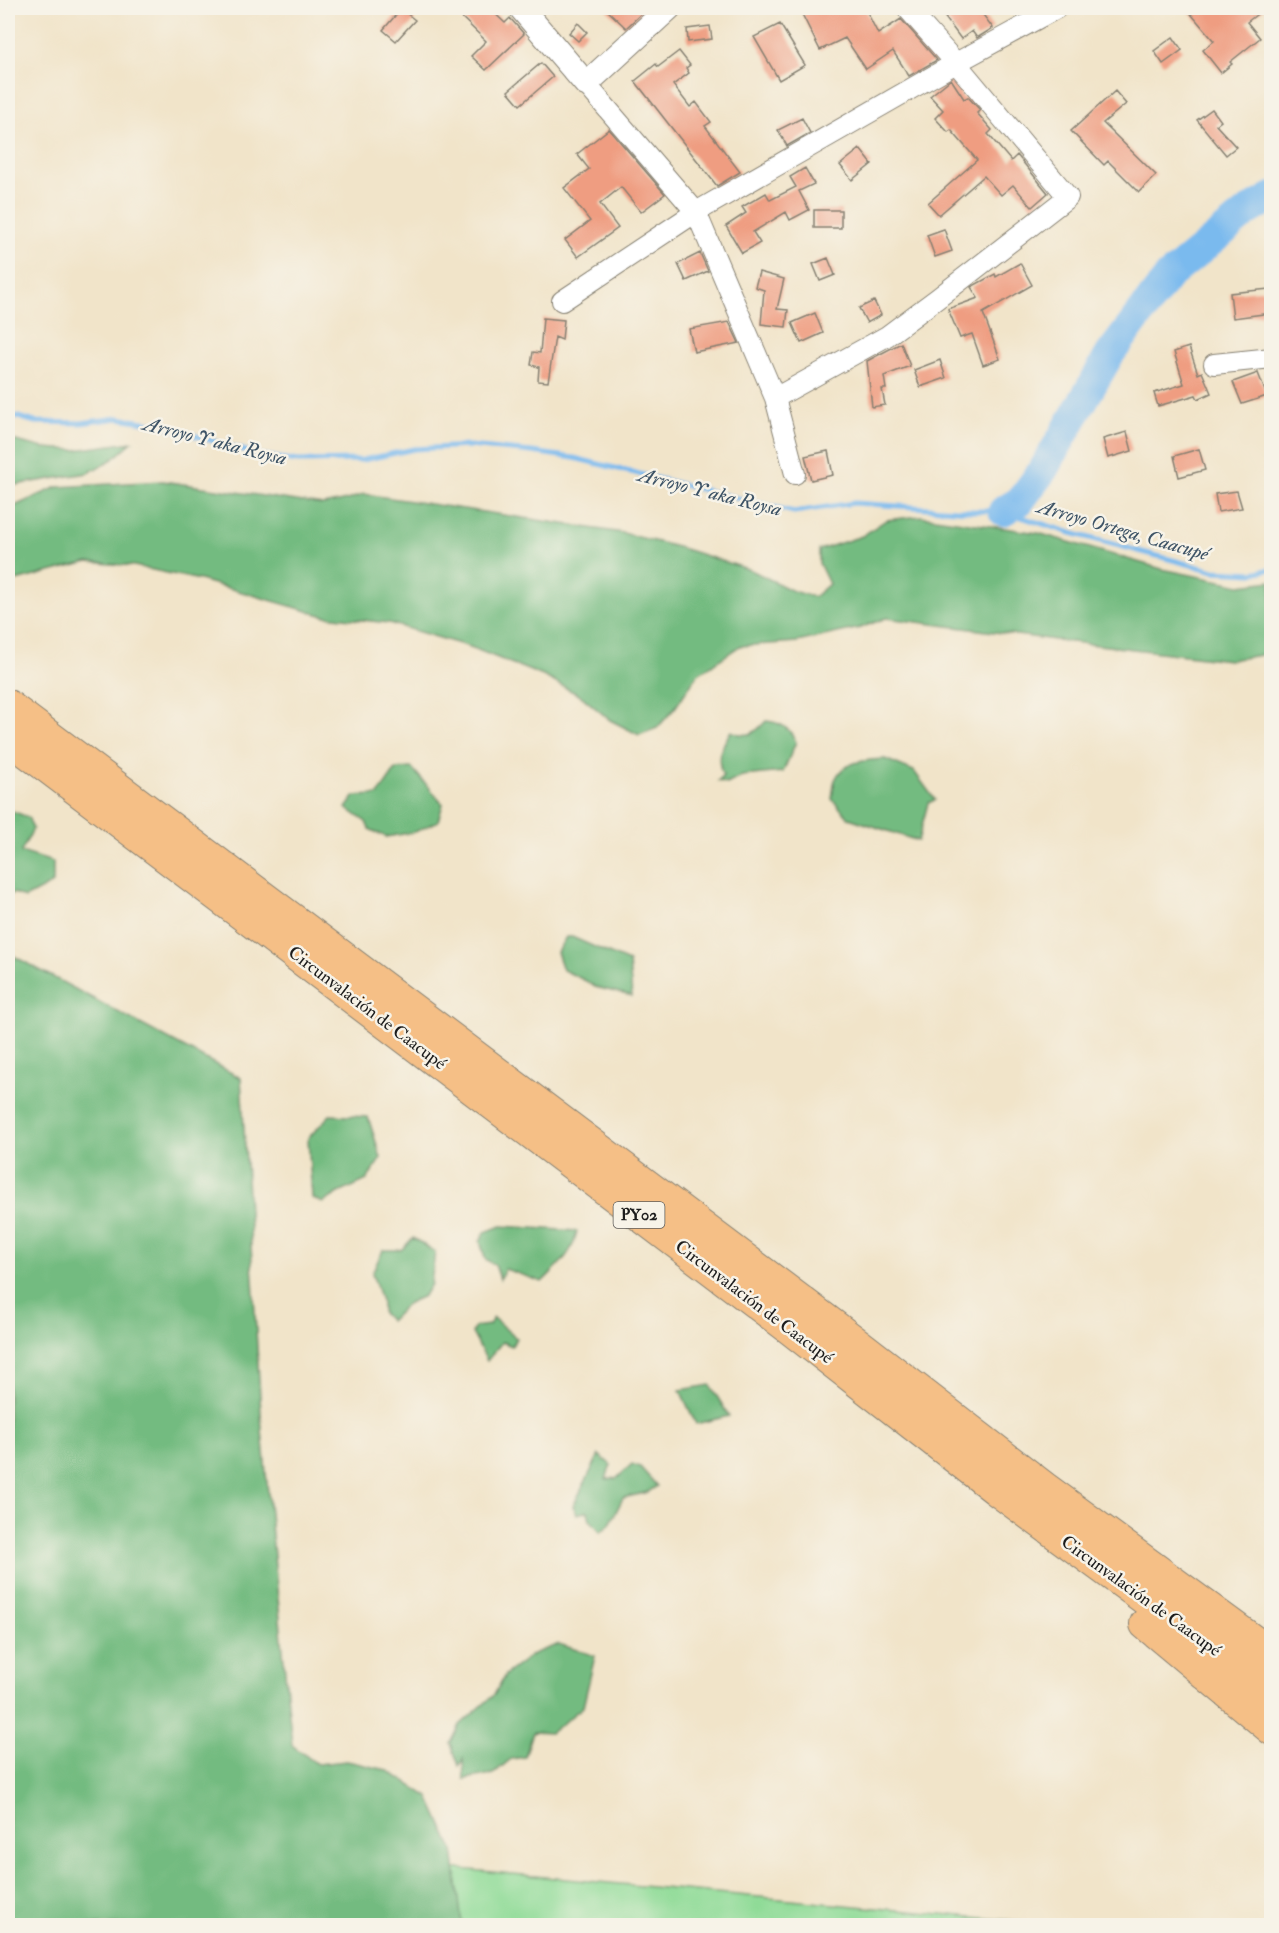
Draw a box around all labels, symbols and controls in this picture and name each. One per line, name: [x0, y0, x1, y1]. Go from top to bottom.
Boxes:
water label: Arroyo Y aka Roysa: [139, 411, 289, 471]
water label: Arroyo Y aka Roysa: [634, 462, 784, 522]
water label: Arroyo Ortega, Caacupé: [1033, 493, 1215, 567]
street label: Circunvalación de Caacupé: [283, 941, 451, 1075]
road number: PY02: [614, 1202, 664, 1228]
street label: Circunvalación de Caacupé: [670, 1235, 838, 1369]
street label: Circunvalación de Caacupé: [1057, 1530, 1226, 1662]

